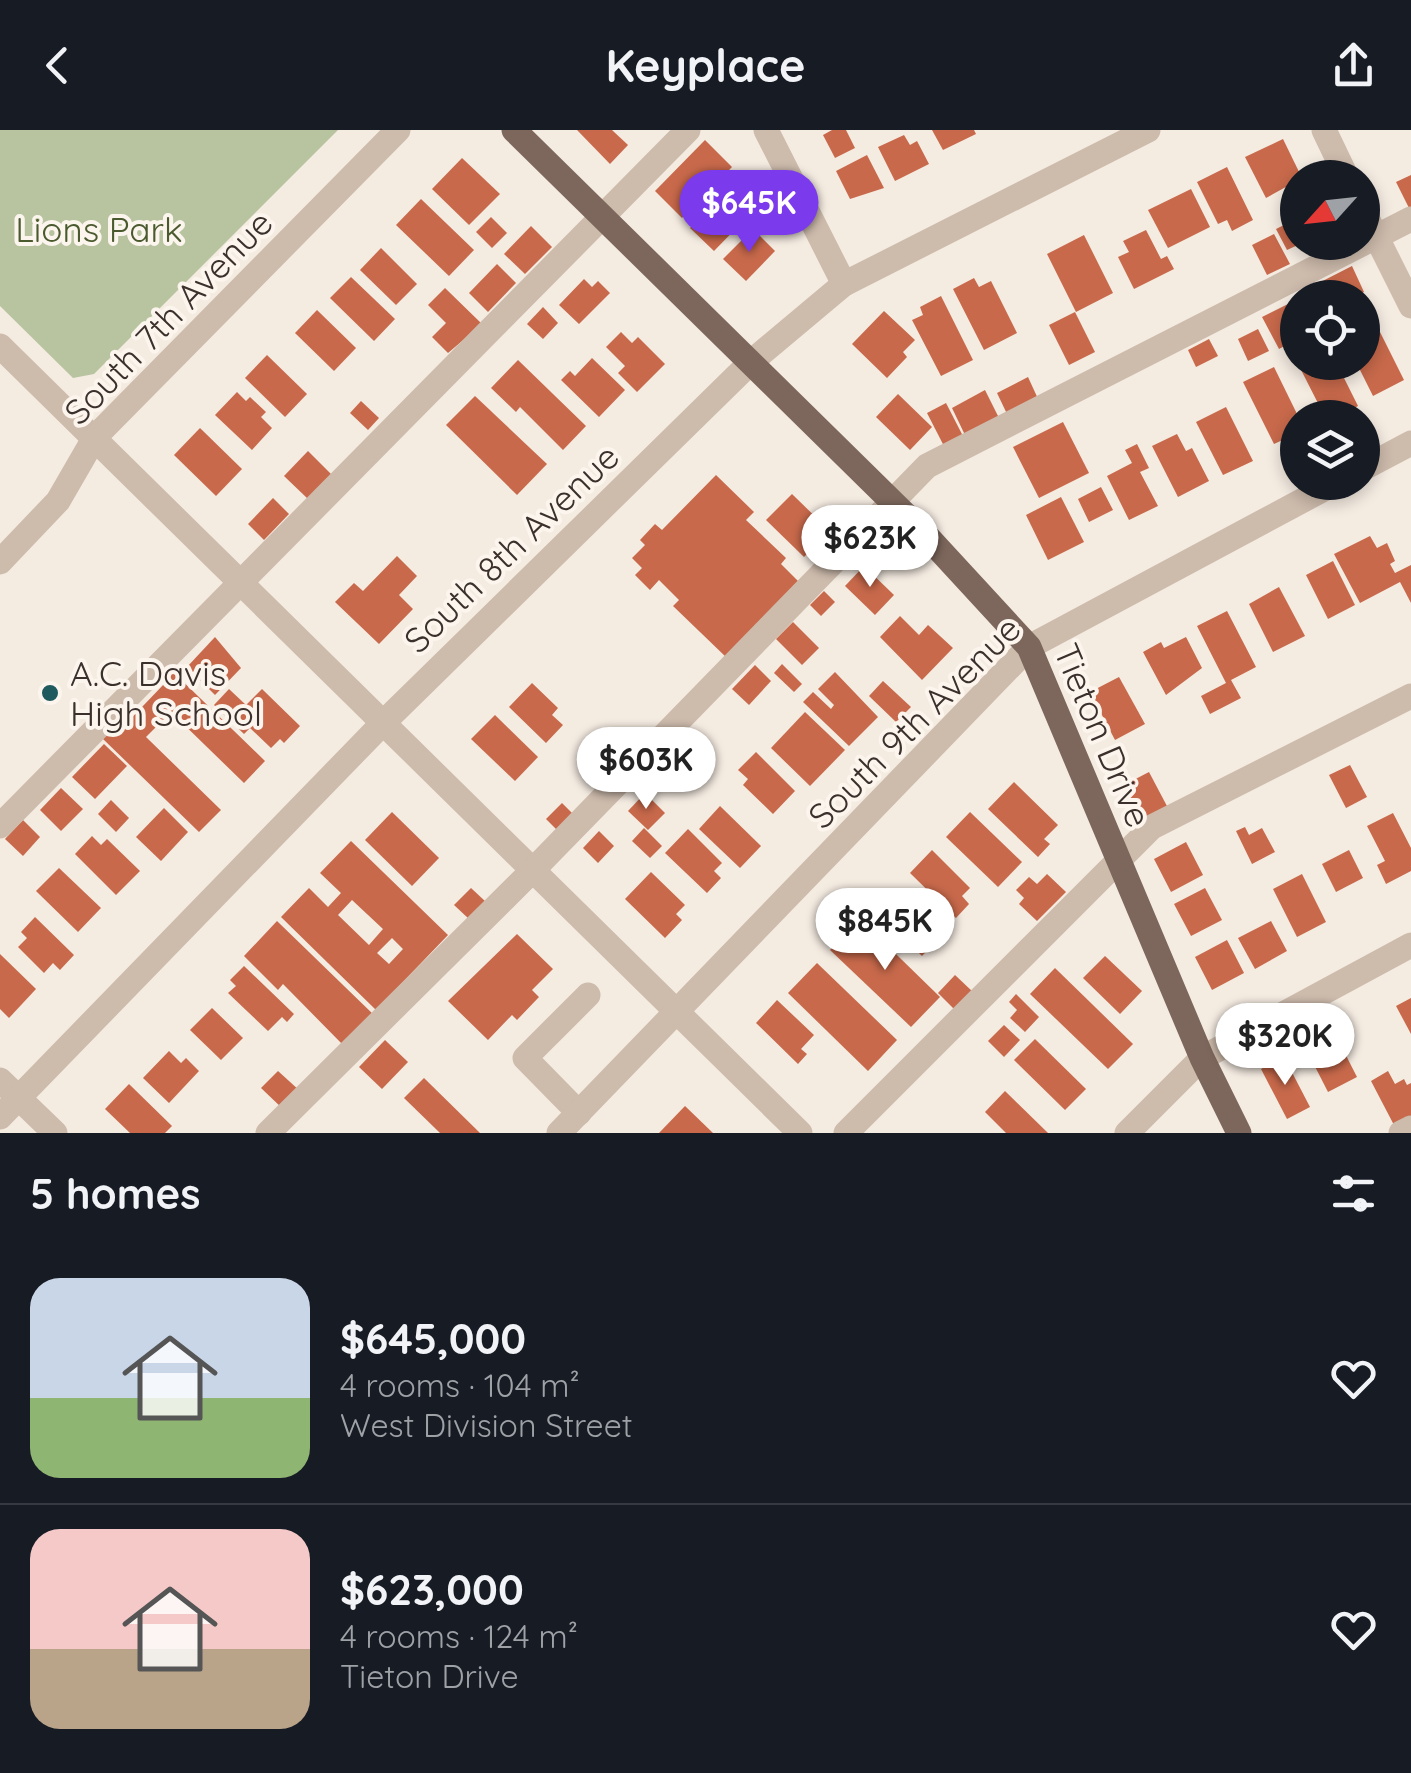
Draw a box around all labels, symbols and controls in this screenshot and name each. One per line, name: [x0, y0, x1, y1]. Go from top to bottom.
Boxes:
text: Keyplace: [606, 37, 805, 93]
icon: back: [30, 38, 85, 93]
icon: share: [1326, 38, 1381, 93]
north arrow: [1280, 160, 1380, 260]
map controls: [1280, 160, 1380, 500]
pin: $645K: [679, 170, 819, 255]
text: $645K: [701, 182, 797, 222]
street label: South 7th Avenue: [55, 201, 281, 433]
park label: Lions Park: [15, 207, 183, 251]
button: locate: [1280, 280, 1380, 380]
button: layers: [1280, 400, 1380, 500]
street label: South 8th Avenue: [394, 434, 628, 662]
pin: $623K: [800, 505, 940, 590]
text: $623K: [823, 517, 917, 557]
street label: South 9th Avenue: [799, 607, 1029, 837]
street label: Tieton Drive: [1045, 637, 1161, 833]
place label: A.C. Davis High School: [70, 651, 262, 735]
marker: A.C. Davis High School: [39, 682, 61, 704]
pin: $603K: [576, 727, 716, 812]
text: $603K: [599, 739, 693, 779]
pin: $845K: [815, 888, 955, 973]
text: $845K: [838, 900, 932, 940]
pin: $320K: [1215, 1003, 1355, 1088]
text: $320K: [1237, 1015, 1333, 1055]
icon: filters: [1326, 1166, 1381, 1221]
text: 5 homes: [30, 1167, 201, 1220]
text: $645,000: [340, 1312, 526, 1365]
icon: home: [110, 1318, 230, 1438]
icon: heart: [1326, 1351, 1381, 1406]
text: 4 rooms · 104 m²: [340, 1365, 580, 1405]
text: West Division Street: [340, 1405, 633, 1445]
text: $623,000: [340, 1563, 524, 1616]
icon: home: [110, 1569, 230, 1689]
icon: heart: [1326, 1602, 1381, 1657]
text: 4 rooms · 124 m²: [340, 1616, 578, 1656]
text: Tieton Drive: [340, 1656, 519, 1696]

